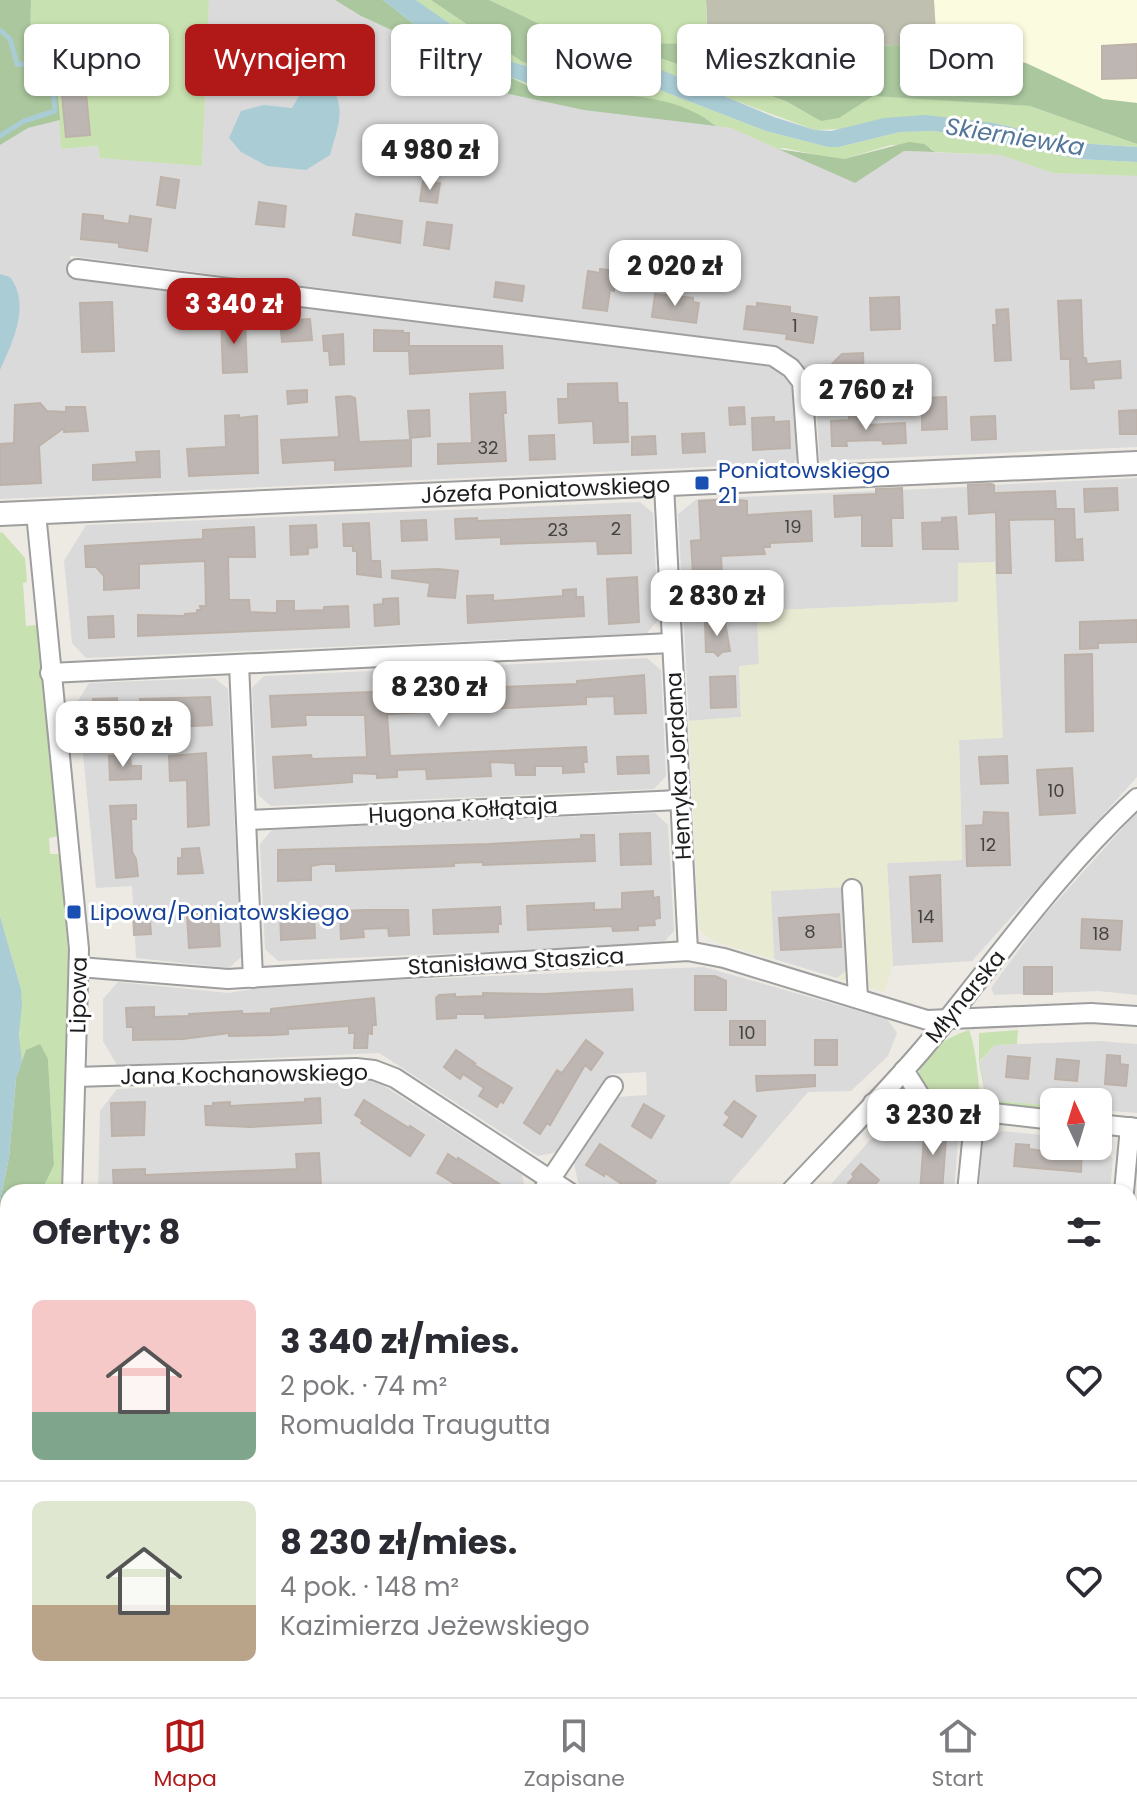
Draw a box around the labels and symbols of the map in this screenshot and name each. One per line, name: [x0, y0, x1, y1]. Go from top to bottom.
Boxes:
water label: Skierniewka: [943, 109, 1087, 164]
pin: 4 980 zł: [347, 124, 513, 192]
pin: 2 020 zł: [592, 240, 758, 308]
pin: 3 340 zł: [151, 278, 317, 346]
house number: 1: [792, 313, 798, 338]
pin: 2 760 zł: [783, 364, 949, 432]
house number: 32: [478, 435, 498, 460]
place label: Poniatowskiego 21: [718, 455, 890, 511]
street label: Józefa Poniatowskiego: [420, 469, 671, 511]
marker: Poniatowskiego 21: [693, 474, 711, 492]
house number: 19: [784, 514, 802, 539]
house number: 2: [611, 516, 621, 541]
house number: 23: [548, 517, 568, 542]
pin: 2 830 zł: [634, 570, 800, 638]
pin: 8 230 zł: [356, 661, 522, 729]
street label: Henryka Jordana: [658, 671, 699, 861]
pin: 3 550 zł: [40, 701, 206, 769]
house number: 10: [1047, 778, 1065, 803]
street label: Hugona Kołłątaja: [368, 790, 558, 831]
house number: 12: [980, 832, 996, 857]
place label: Lipowa/Poniatowskiego: [90, 897, 349, 928]
marker: Lipowa/Poniatowskiego: [65, 903, 83, 921]
house number: 14: [917, 904, 935, 929]
house number: 8: [804, 919, 816, 944]
house number: 18: [1092, 921, 1110, 946]
street label: Stanisława Staszica: [407, 940, 625, 983]
street label: Młynarska: [918, 943, 1013, 1049]
street label: Lipowa: [62, 956, 95, 1034]
house number: 10: [738, 1020, 756, 1045]
street label: Jana Kochanowskiego: [120, 1057, 368, 1092]
north arrow: [1040, 1088, 1112, 1160]
pin: 3 230 zł: [850, 1089, 1016, 1157]

